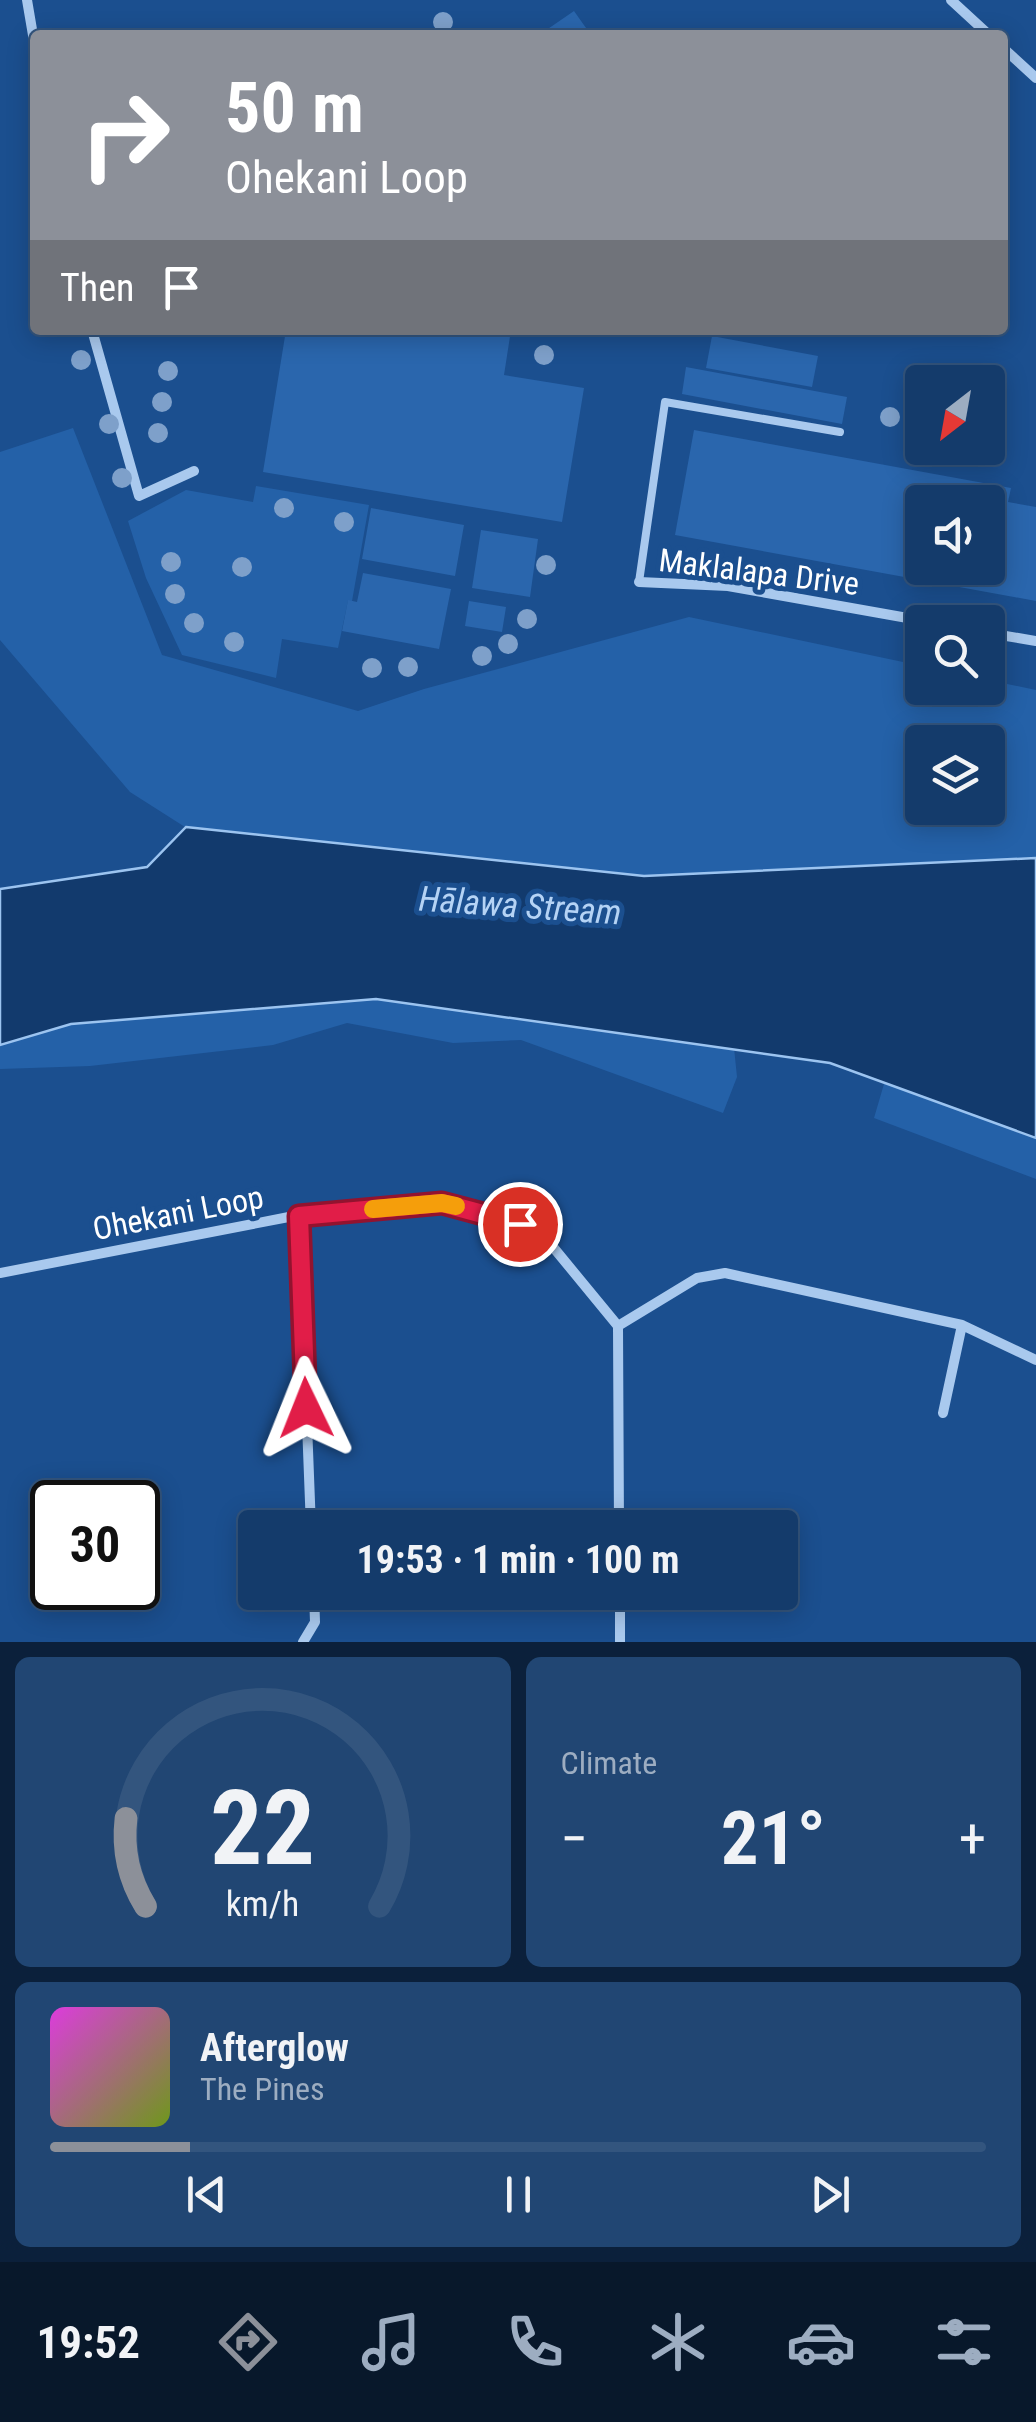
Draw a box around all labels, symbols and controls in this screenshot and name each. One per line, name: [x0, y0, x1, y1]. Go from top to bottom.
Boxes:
text: 50 m: [225, 67, 364, 149]
icon: right: [60, 70, 190, 200]
text: Ohekani Loop: [225, 151, 468, 204]
icon: arrive: [154, 260, 209, 315]
text: Then: [60, 266, 134, 310]
north arrow: [905, 365, 1005, 465]
map controls: [905, 365, 1005, 825]
button: sound: [905, 485, 1005, 585]
street label: Maklalapa Drive: [657, 541, 861, 603]
button: search: [905, 605, 1005, 705]
button: layers: [905, 725, 1005, 825]
water label: Hālawa Stream: [417, 878, 623, 934]
street label: Ohekani Loop: [90, 1178, 266, 1248]
pin: [478, 1182, 563, 1267]
icon: arrive: [493, 1197, 548, 1252]
position arrow: [254, 1356, 358, 1460]
speed limit sign: 30: [30, 1480, 160, 1610]
text: 19:53 · 1 min · 100 m: [357, 1538, 679, 1582]
text: Climate: [561, 1744, 657, 1782]
text: 22: [210, 1768, 315, 1889]
text: 21°: [721, 1794, 826, 1882]
text: −: [561, 1807, 588, 1871]
text: +: [959, 1807, 986, 1871]
text: km/h: [226, 1883, 300, 1925]
text: Afterglow: [200, 2026, 349, 2070]
text: The Pines: [200, 2070, 325, 2108]
icon: previous: [179, 2167, 234, 2222]
icon: pause: [491, 2167, 546, 2222]
icon: next: [803, 2167, 858, 2222]
icon: directions: [213, 2307, 283, 2377]
icon: music: [356, 2307, 426, 2377]
icon: phone: [500, 2307, 570, 2377]
icon: climate: [643, 2307, 713, 2377]
icon: car: [786, 2307, 856, 2377]
icon: filters: [929, 2307, 999, 2377]
text: 19:52: [37, 2316, 140, 2369]

